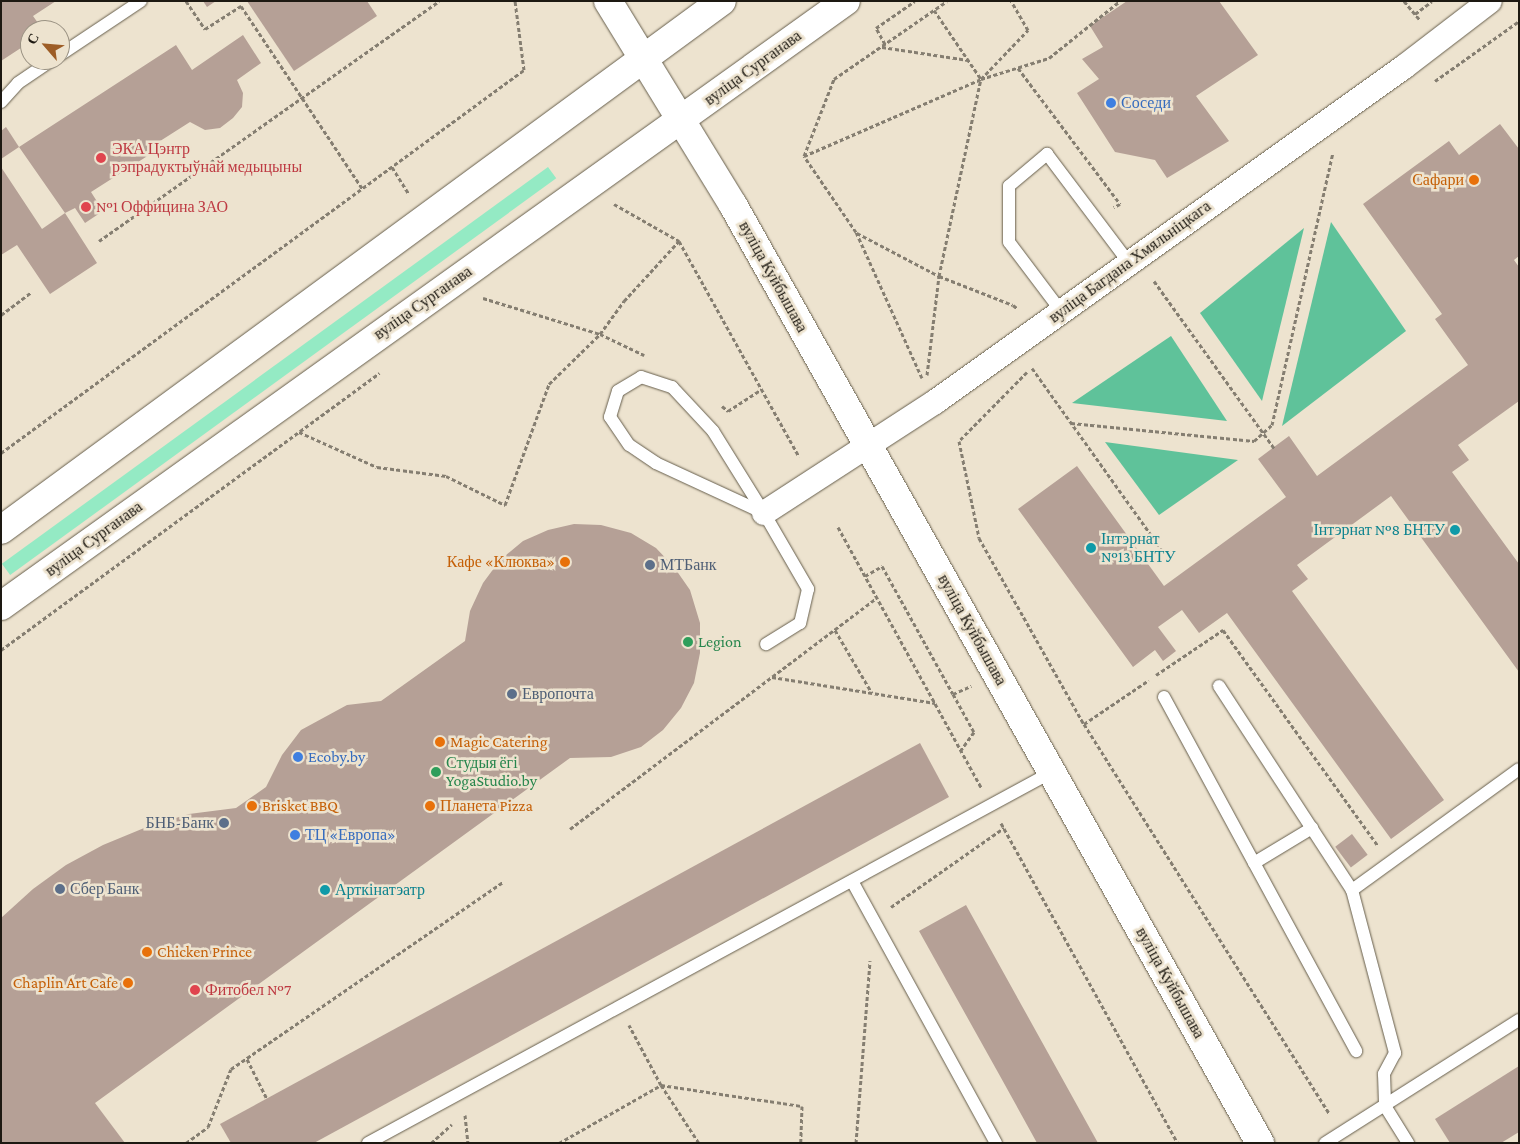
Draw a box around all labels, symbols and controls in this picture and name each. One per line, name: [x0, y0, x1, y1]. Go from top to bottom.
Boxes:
north arrow: [20, 20, 70, 70]
street label: вуліца Сурганава: [701, 26, 805, 110]
text: С: [23, 31, 42, 47]
place label: Соседи: [1121, 93, 1171, 113]
marker: Соседи: [1105, 97, 1117, 109]
place label: ЭКА Цэнтр рэпрадуктыўнай медыцыны: [112, 139, 302, 177]
marker: ЭКА Цэнтр рэпрадуктыўнай медыцыны: [94, 151, 108, 165]
place label: Сафари: [1412, 170, 1464, 190]
marker: Сафари: [1468, 174, 1480, 186]
place label: №1 Оффицина ЗАО: [96, 197, 228, 217]
street label: вуліца Багдана Хмяльніцкага: [1045, 197, 1215, 327]
marker: №1 Оффицина ЗАО: [80, 201, 92, 213]
street label: вуліца Куйбышава: [735, 218, 811, 336]
street label: вуліца Сурганава: [370, 262, 476, 344]
street label: вуліца Сурганава: [42, 497, 146, 581]
place label: Інтэрнат №8 БНТУ: [1313, 520, 1445, 540]
marker: Інтэрнат №8 БНТУ: [1449, 524, 1461, 536]
place label: Інтэрнат №13 БНТУ: [1101, 529, 1176, 567]
marker: Інтэрнат №13 БНТУ: [1085, 542, 1097, 554]
place label: Кафе «Клюква»: [447, 552, 555, 572]
place label: МТБанк: [660, 555, 717, 575]
marker: Кафе «Клюква»: [559, 556, 571, 568]
marker: МТБанк: [644, 559, 656, 571]
street label: вуліца Куйбышава: [934, 571, 1010, 689]
place label: Legion: [698, 632, 741, 652]
marker: Legion: [682, 636, 694, 648]
place label: Европочта: [522, 684, 594, 704]
marker: Европочта: [506, 688, 518, 700]
place label: Magic Catering: [450, 732, 547, 752]
marker: Magic Catering: [434, 736, 446, 748]
place label: Ecoby.by: [308, 747, 365, 767]
marker: Ecoby.by: [292, 751, 304, 763]
place label: Студыя ёгі YogaStudio.by: [446, 753, 537, 791]
marker: Студыя ёгі YogaStudio.by: [430, 766, 442, 778]
place label: Brisket BBQ: [262, 796, 338, 816]
place label: Планета Pizza: [440, 796, 533, 816]
marker: Brisket BBQ: [246, 800, 258, 812]
marker: Планета Pizza: [424, 800, 436, 812]
place label: БНБ-Банк: [146, 813, 214, 833]
marker: БНБ-Банк: [218, 817, 230, 829]
place label: ТЦ «Европа»: [305, 825, 396, 845]
marker: ТЦ «Европа»: [289, 829, 301, 841]
place label: Сбер Банк: [70, 879, 140, 899]
place label: Арткінатэатр: [335, 880, 425, 900]
marker: Сбер Банк: [54, 883, 66, 895]
marker: Арткінатэатр: [319, 884, 331, 896]
street label: вуліца Куйбышава: [1132, 924, 1208, 1042]
place label: Chicken Prince: [157, 942, 252, 962]
marker: Chicken Prince: [141, 946, 153, 958]
place label: Chaplin Art Cafe: [13, 973, 118, 993]
marker: Chaplin Art Cafe: [122, 977, 134, 989]
place label: Фитобел №7: [205, 980, 291, 1000]
marker: Фитобел №7: [189, 984, 201, 996]

